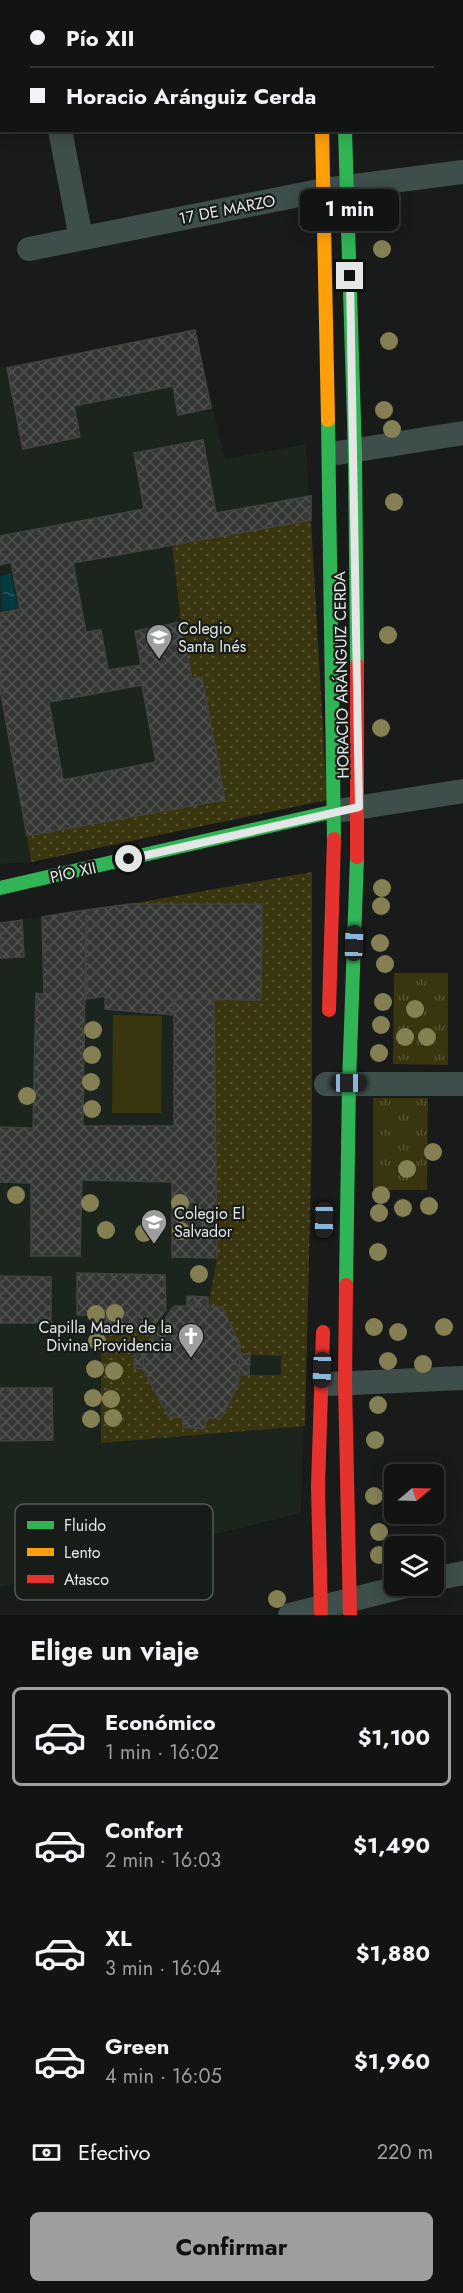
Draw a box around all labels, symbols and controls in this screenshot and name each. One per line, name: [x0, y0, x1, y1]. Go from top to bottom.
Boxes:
text: Pío XII: [66, 22, 135, 54]
text: Horacio Aránguiz Cerda: [66, 80, 316, 112]
street label: 17 DE MARZO: [177, 189, 277, 230]
callout: 1 min: [300, 189, 400, 231]
text: 1 min: [325, 195, 374, 224]
route end: [336, 262, 363, 289]
street label: HORACIO ARÁNGUIZ CERDA: [328, 571, 355, 779]
place label: Colegio Santa Inés: [178, 617, 246, 658]
school or university icon: Colegio Santa Inés: [144, 622, 174, 660]
route start: [115, 845, 142, 872]
street label: PÍO XII: [48, 856, 99, 889]
car: [344, 925, 364, 961]
car: [331, 1074, 367, 1092]
place label: Colegio El Salvador: [174, 1202, 245, 1243]
car: [315, 1202, 333, 1238]
school or university icon: Colegio El Salvador: [139, 1207, 169, 1245]
place label: Capilla Madre de la Divina Providencia: [39, 1316, 172, 1357]
church icon: Capilla Madre de la Divina Providencia: [176, 1321, 206, 1359]
car: [312, 1352, 332, 1388]
north arrow: [384, 1464, 444, 1524]
map controls: [384, 1464, 444, 1596]
legend: [15, 1504, 213, 1600]
text: Fluido: [64, 1514, 106, 1537]
button: layers: [384, 1536, 444, 1596]
text: Lento: [64, 1541, 101, 1564]
text: Atasco: [64, 1568, 109, 1591]
text: Elige un viaje: [30, 1631, 199, 1670]
text: Económico: [105, 1706, 216, 1738]
icon: car: [33, 1710, 87, 1764]
text: $1,100: [358, 1721, 430, 1753]
text: 1 min · 16:02: [105, 1738, 219, 1767]
text: Confort: [105, 1814, 183, 1846]
icon: car: [33, 1818, 87, 1872]
text: $1,490: [353, 1829, 430, 1861]
text: 2 min · 16:03: [105, 1846, 221, 1875]
text: XL: [105, 1922, 132, 1954]
icon: car: [33, 1926, 87, 1980]
text: $1,880: [356, 1937, 430, 1969]
text: 3 min · 16:04: [105, 1954, 221, 1983]
text: Green: [105, 2030, 169, 2062]
icon: car: [33, 2034, 87, 2088]
text: $1,960: [354, 2045, 430, 2077]
text: 4 min · 16:05: [105, 2062, 222, 2091]
icon: cash: [30, 2136, 63, 2169]
text: Efectivo: [78, 2136, 151, 2168]
text: 220 m: [377, 2138, 433, 2167]
button: Confirmar: [30, 2212, 433, 2281]

